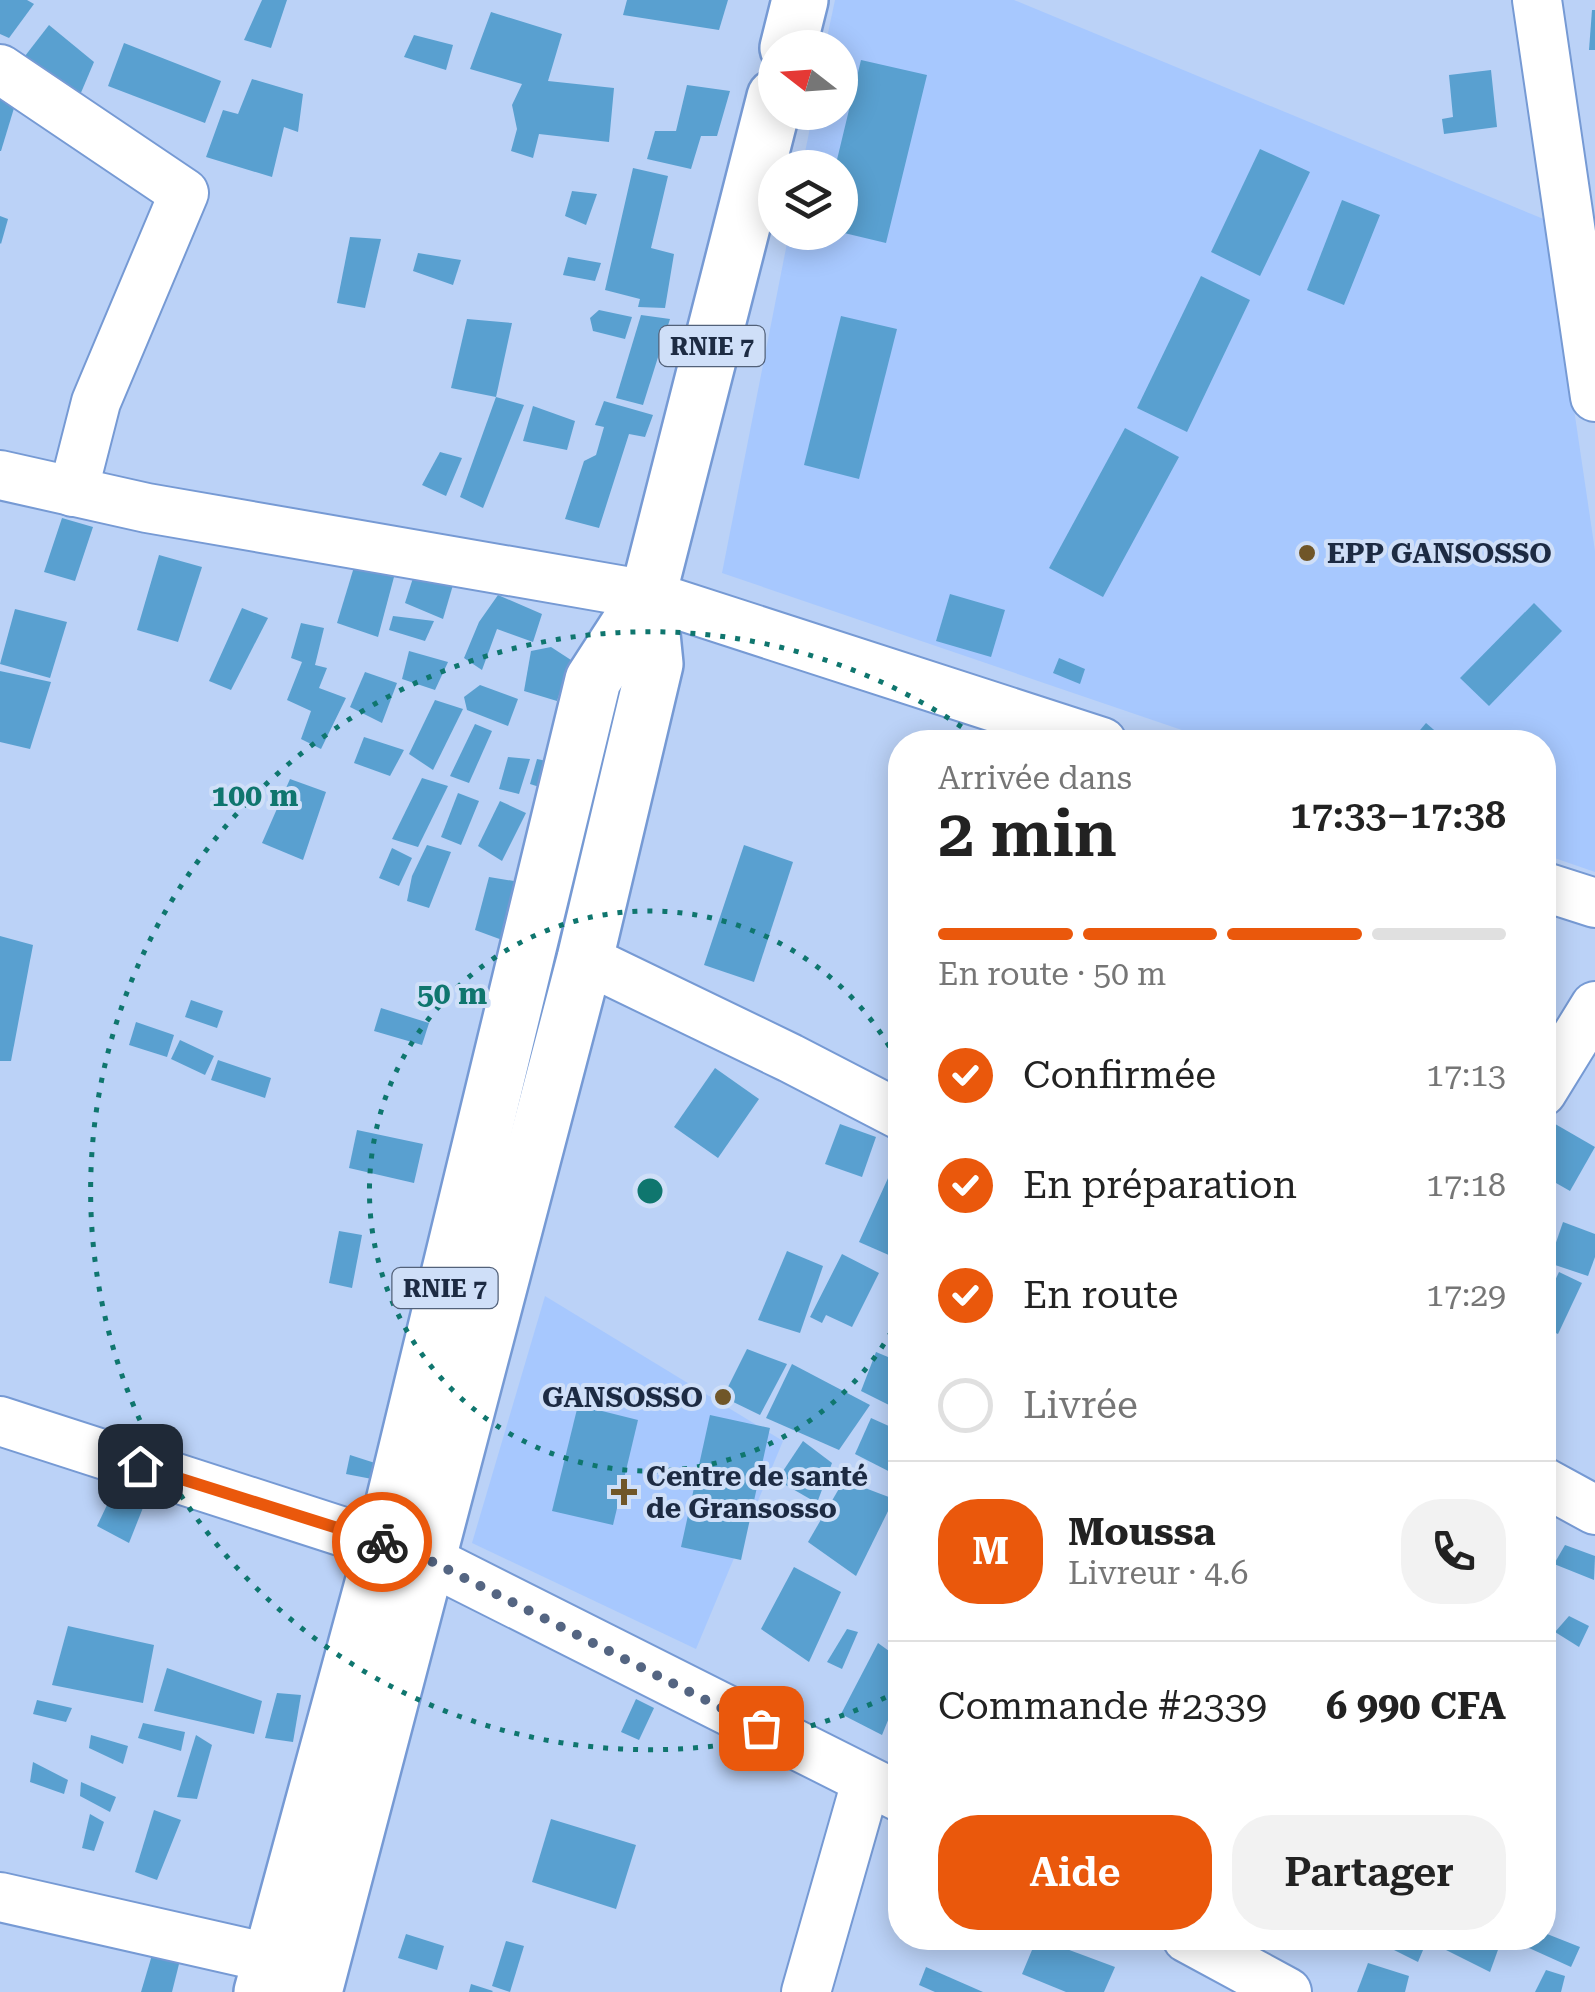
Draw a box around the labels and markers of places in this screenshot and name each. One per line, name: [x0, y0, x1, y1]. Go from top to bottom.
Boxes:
place label: EPP GANSOSSO: [1327, 537, 1552, 570]
marker: EPP GANSOSSO: [1296, 542, 1318, 564]
centre of rings: [632, 1173, 668, 1209]
place label: GANSOSSO: [542, 1381, 703, 1414]
marker: GANSOSSO: [712, 1386, 734, 1408]
pin: [98, 1424, 183, 1509]
place label: Centre de santé de Gransosso: [646, 1460, 868, 1525]
marker: Centre de santé de Gransosso: [611, 1479, 637, 1505]
pin: [719, 1686, 804, 1771]

